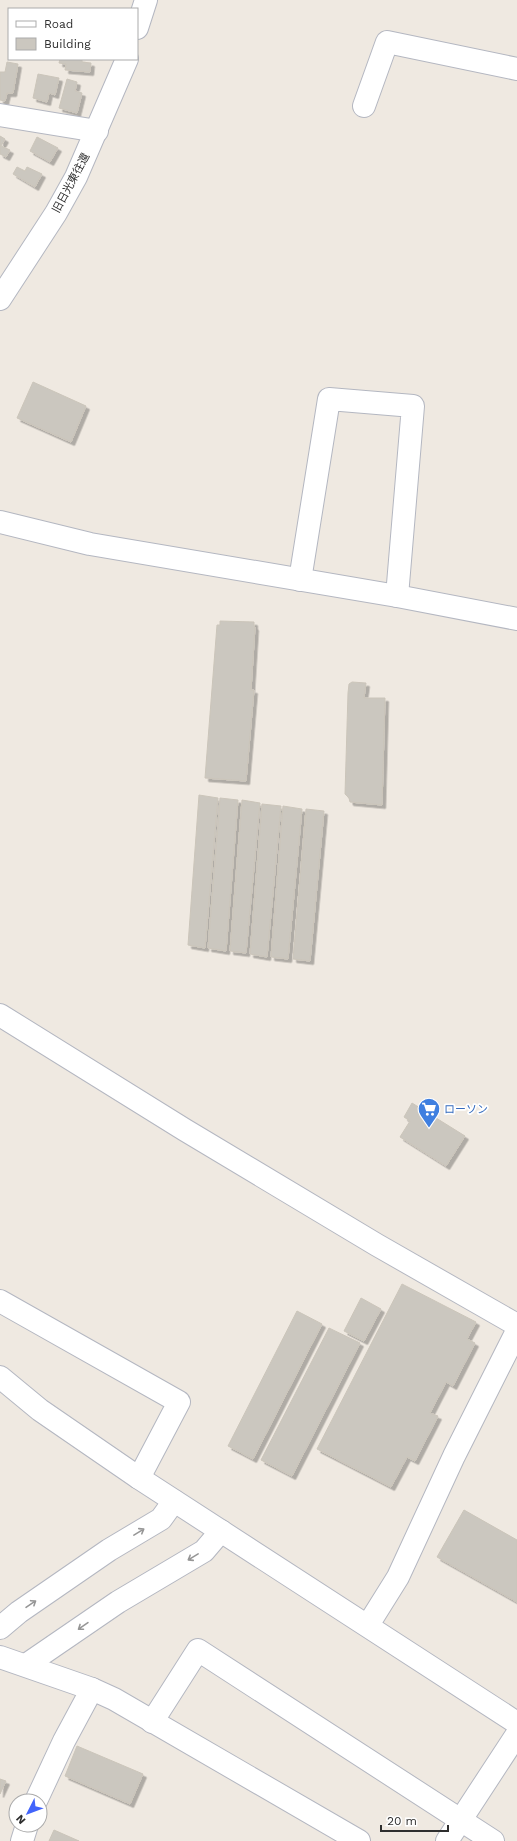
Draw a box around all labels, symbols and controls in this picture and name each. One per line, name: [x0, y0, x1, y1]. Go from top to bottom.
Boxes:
legend: [8, 8, 138, 60]
text: Road: [44, 17, 73, 31]
text: Building: [44, 37, 91, 51]
street label: 旧日光東往還: [50, 151, 92, 215]
supermarket icon: ローソン: [416, 1096, 442, 1129]
place label: ローソン: [444, 1103, 488, 1116]
one-way arrow: [133, 1528, 145, 1536]
one-way arrow: [187, 1554, 199, 1562]
one-way arrow: [25, 1600, 36, 1608]
one-way arrow: [78, 1622, 89, 1630]
north arrow: [8, 1793, 48, 1833]
scale bar: [381, 1807, 448, 1833]
text: N: [13, 1812, 28, 1827]
text: 20 m: [387, 1814, 417, 1828]

